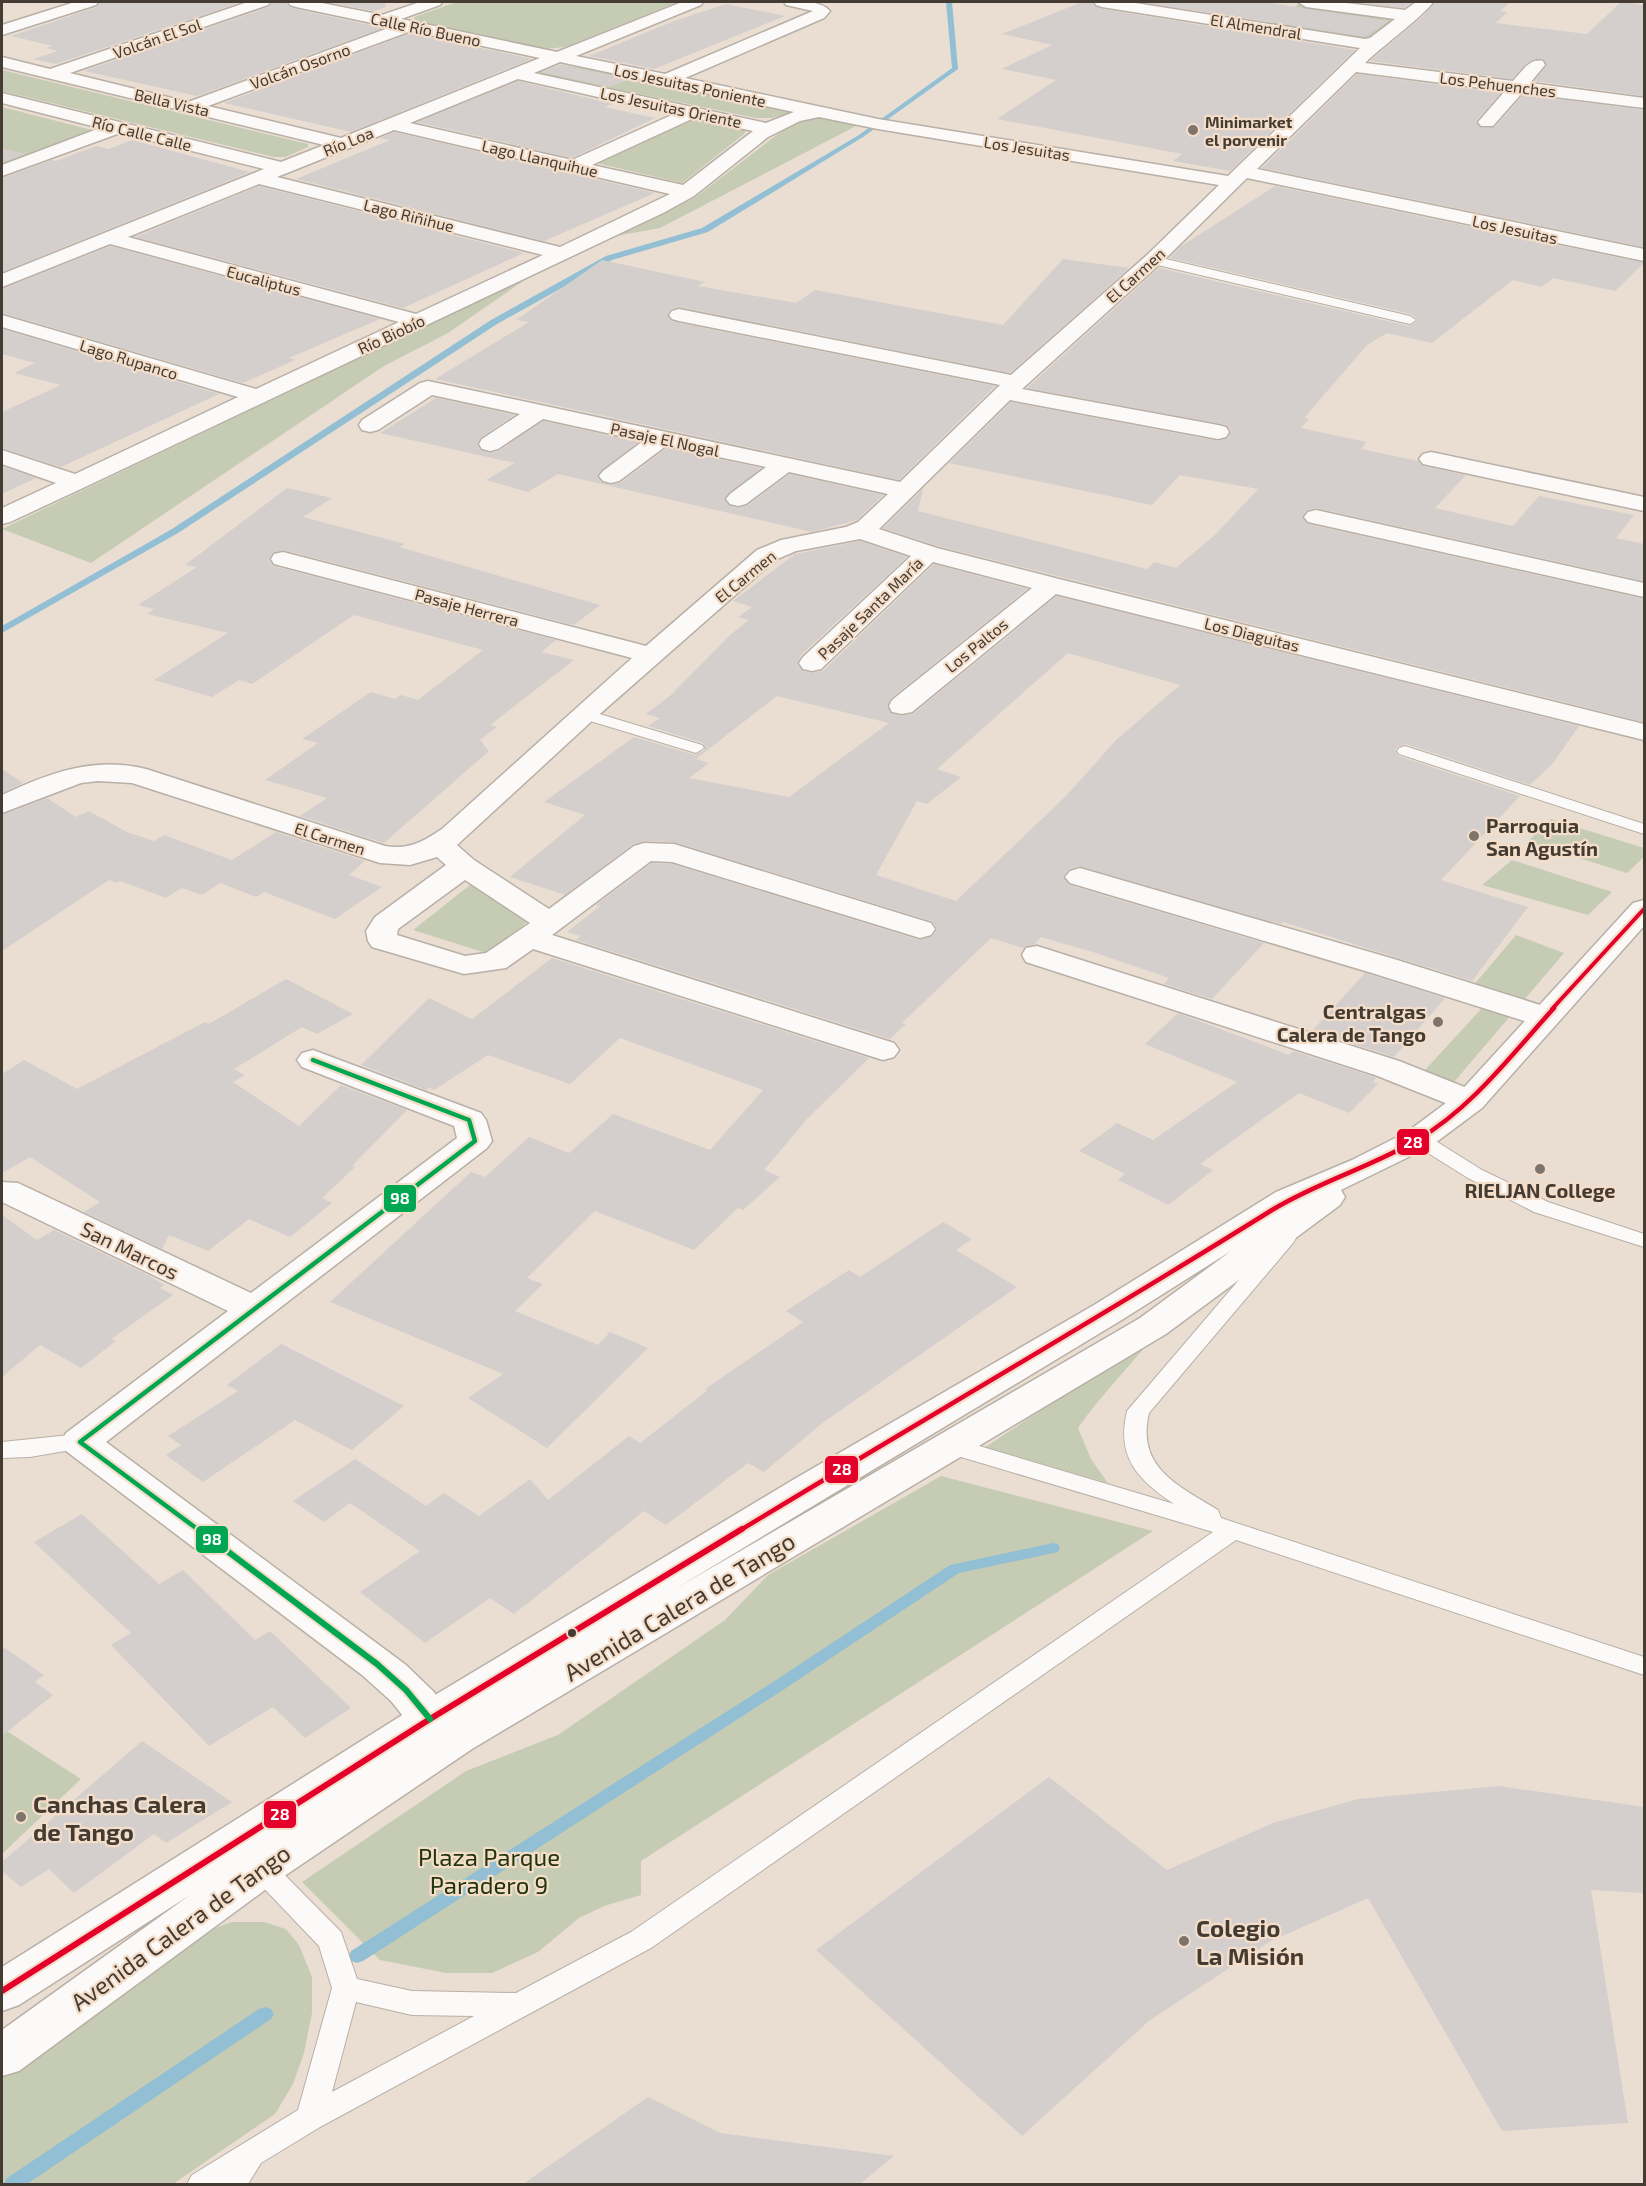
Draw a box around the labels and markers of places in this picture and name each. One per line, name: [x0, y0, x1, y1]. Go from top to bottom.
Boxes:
place label: Minimarket el porvenir: [1205, 112, 1293, 149]
marker: Minimarket el porvenir: [1186, 123, 1200, 137]
place label: Parroquia San Agustín: [1486, 813, 1598, 860]
marker: Parroquia San Agustín: [1467, 829, 1481, 843]
place label: Centralgas Calera de Tango: [1277, 999, 1426, 1046]
marker: Centralgas Calera de Tango: [1431, 1015, 1445, 1029]
marker: RIELJAN College: [1533, 1162, 1547, 1176]
place label: RIELJAN College: [1464, 1178, 1616, 1202]
unlabelled marker: [566, 1627, 578, 1639]
place label: Canchas Calera de Tango: [33, 1789, 207, 1846]
marker: Canchas Calera de Tango: [14, 1810, 28, 1824]
place label: Colegio La Misión: [1196, 1913, 1304, 1970]
marker: Colegio La Misión: [1177, 1934, 1191, 1948]

